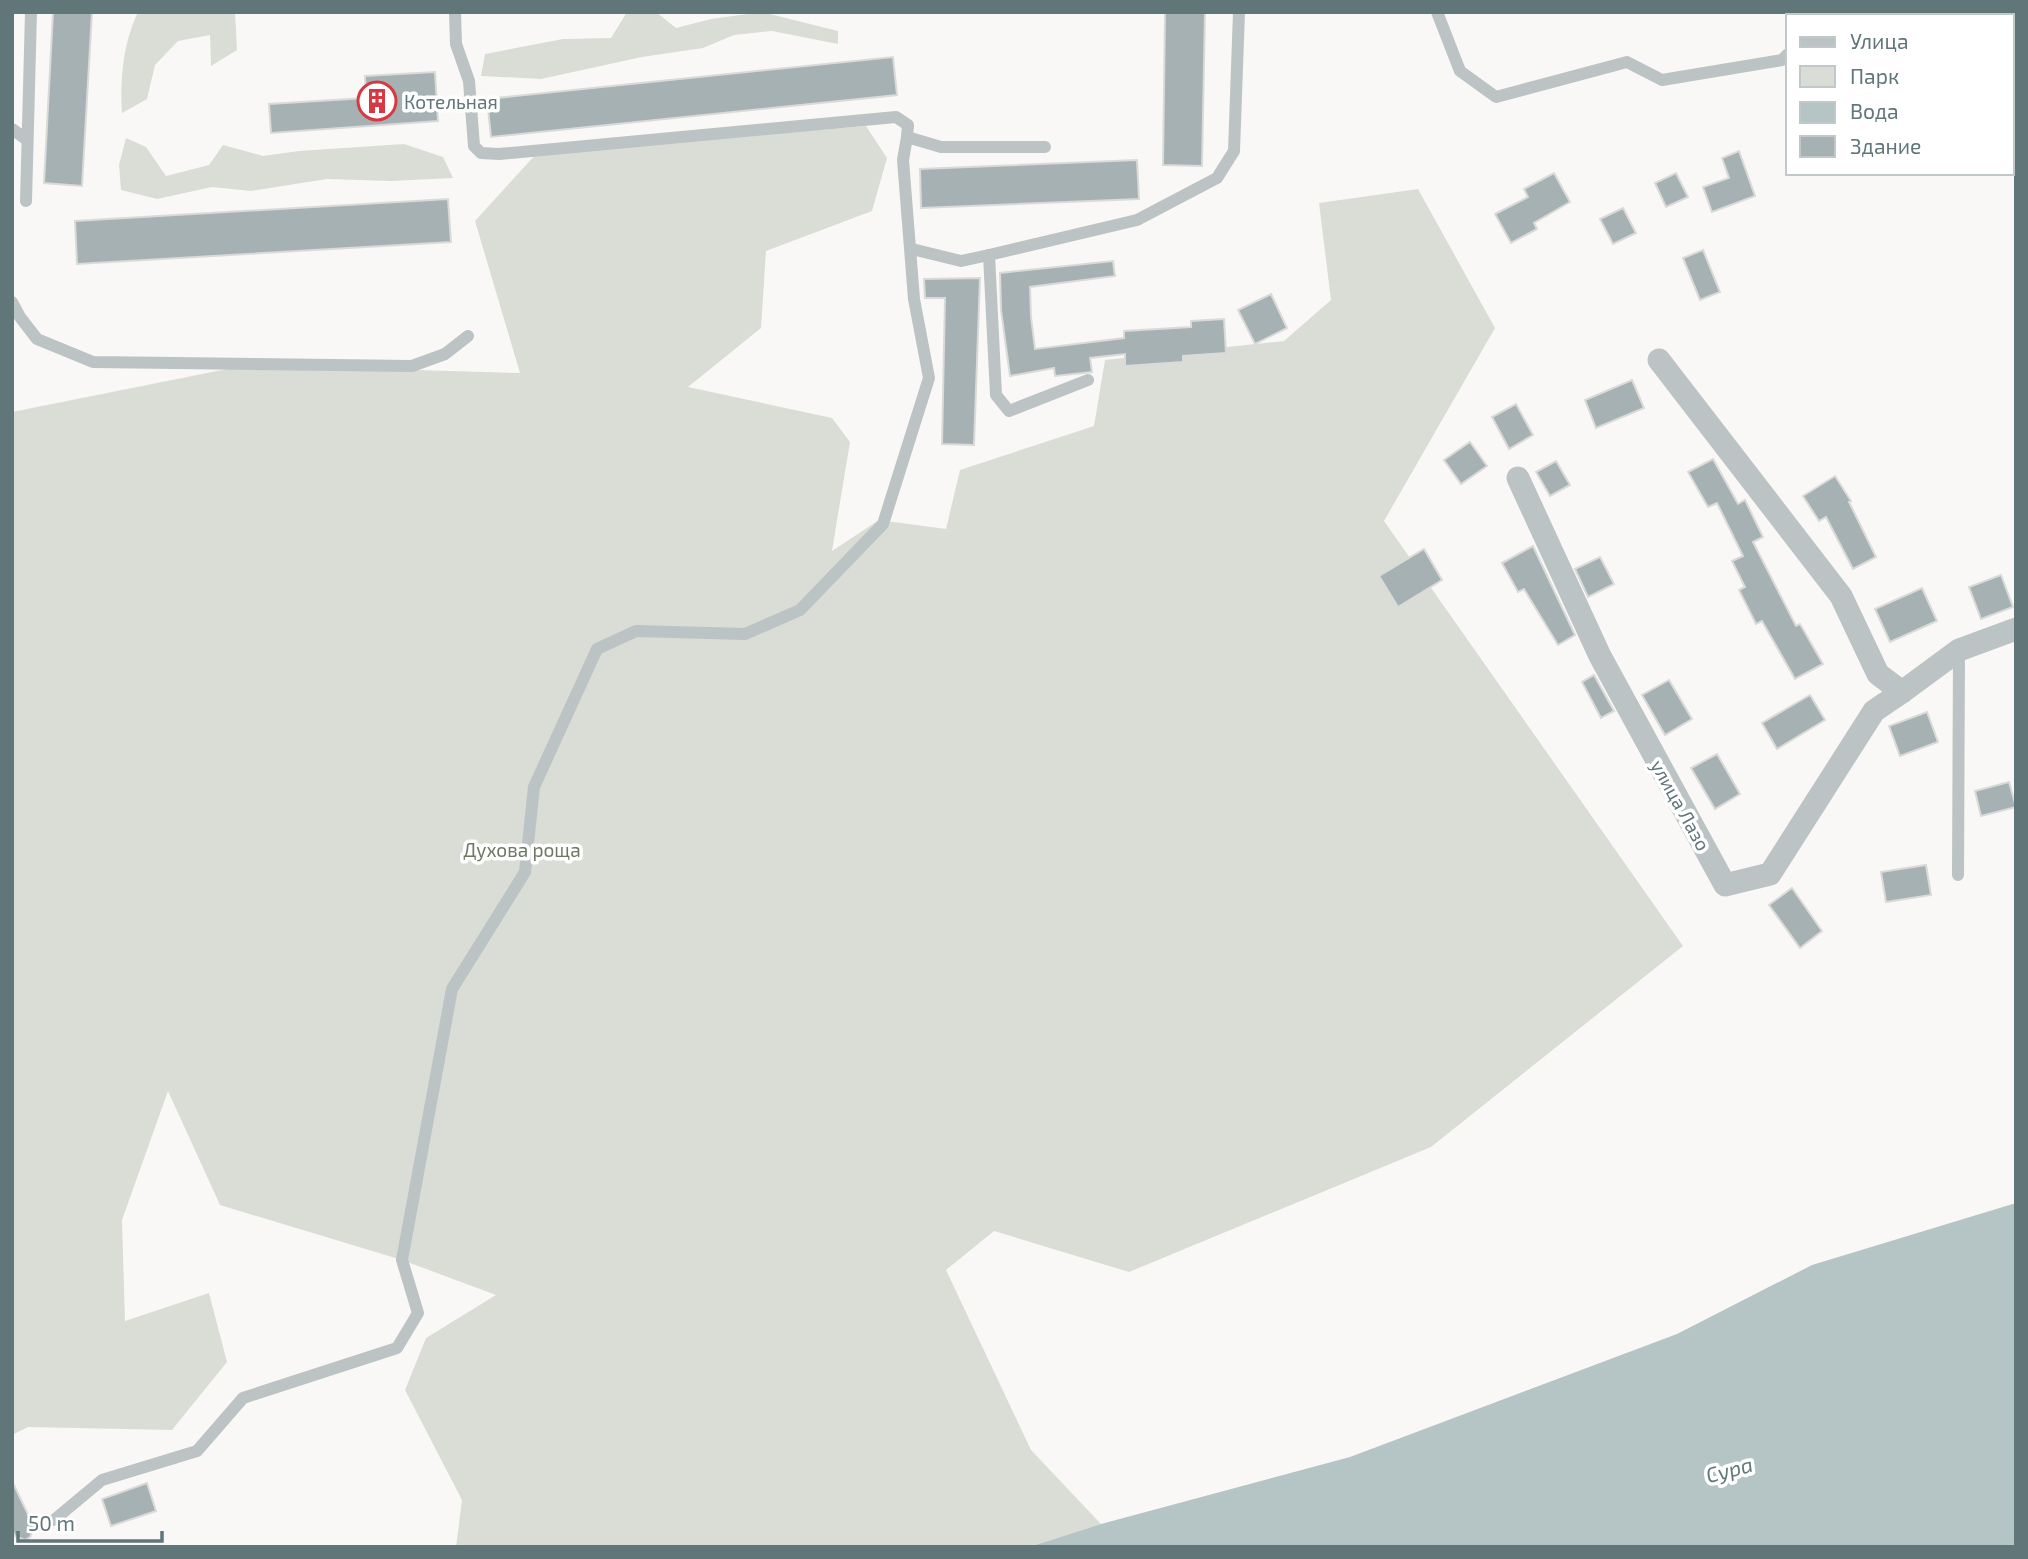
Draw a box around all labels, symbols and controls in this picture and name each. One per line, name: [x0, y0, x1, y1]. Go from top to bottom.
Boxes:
legend: [1786, 14, 2014, 175]
text: Улица: [1850, 28, 1909, 53]
text: Парк: [1850, 63, 1899, 88]
building icon: Котельная: [356, 80, 398, 122]
place label: Котельная: [404, 90, 498, 113]
text: Вода: [1850, 98, 1899, 123]
text: Здание: [1850, 133, 1921, 158]
street label: улица Лазо: [1646, 756, 1715, 855]
park label: Духова роща: [463, 838, 581, 862]
water label: Сура: [1703, 1451, 1755, 1487]
scale bar: [18, 1500, 161, 1544]
text: 50 m: [28, 1510, 75, 1535]

